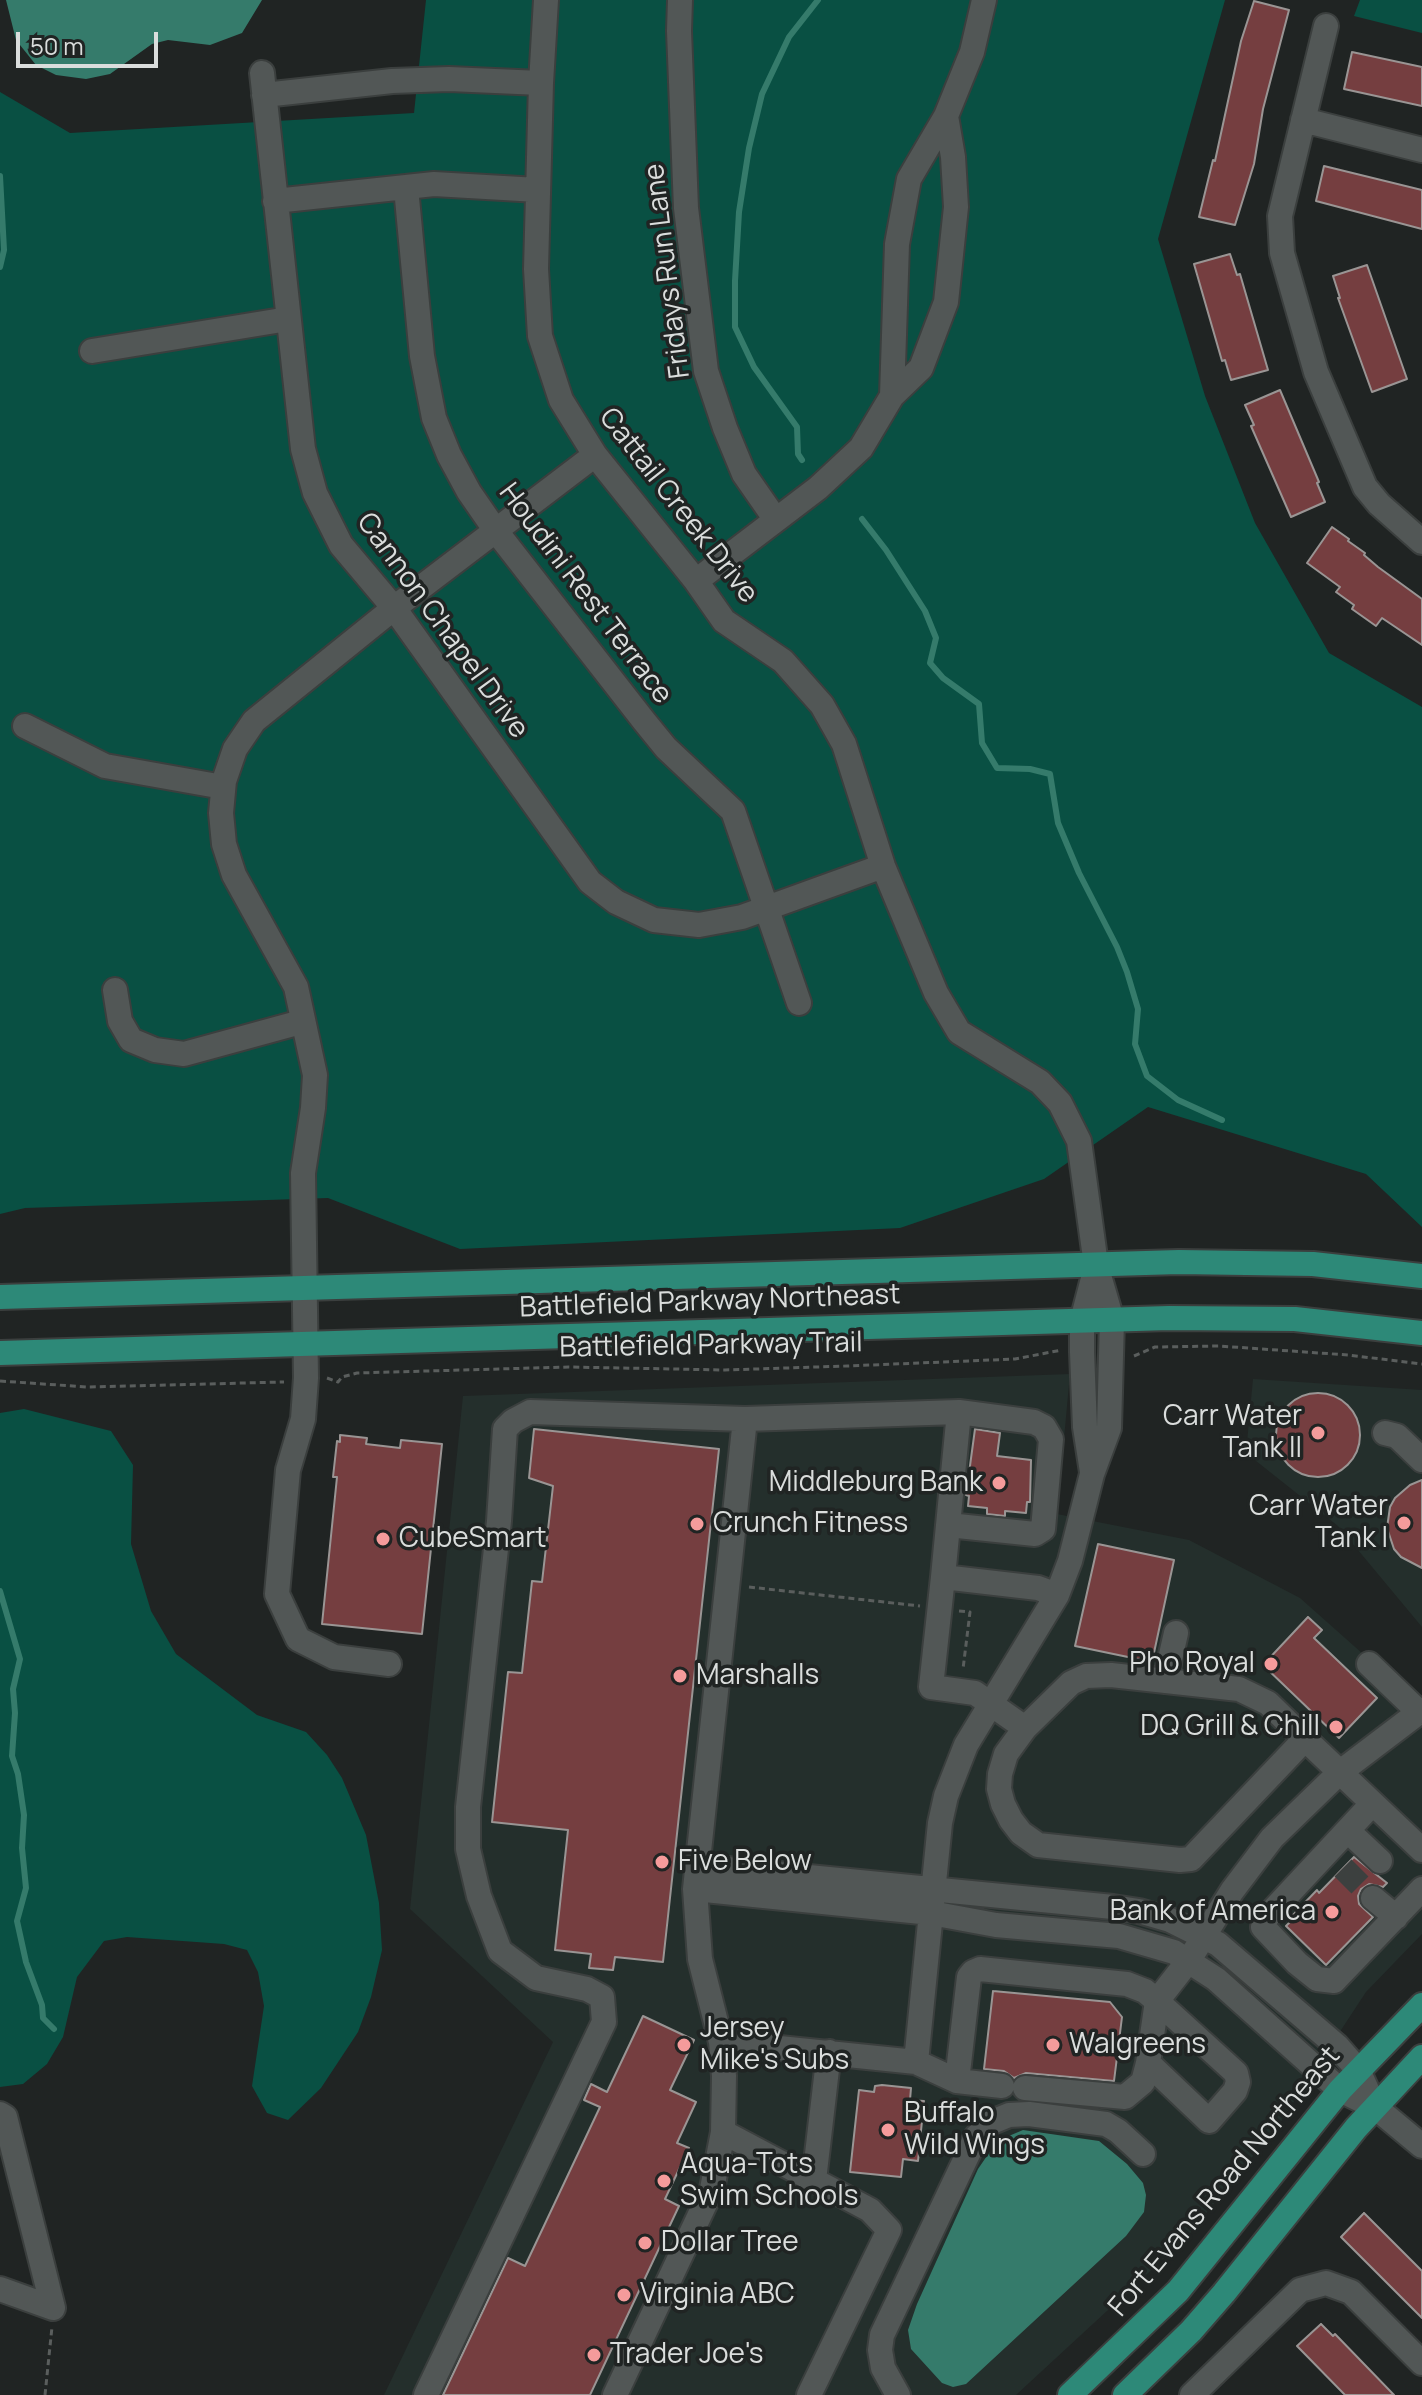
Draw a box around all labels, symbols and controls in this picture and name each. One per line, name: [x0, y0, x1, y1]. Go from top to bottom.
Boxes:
scale bar: [20, 16, 162, 66]
text: 50 m: [30, 29, 84, 62]
street label: Fridays Run Lane: [638, 162, 698, 380]
street label: Cattail Creek Drive: [591, 402, 765, 610]
street label: Houdini Rest Terrace: [491, 477, 679, 711]
street label: Cannon Chapel Drive: [349, 507, 535, 745]
street label: Battlefield Parkway Northeast: [519, 1279, 901, 1325]
street label: Battlefield Parkway Trail: [559, 1327, 863, 1365]
place label: Carr Water Tank II: [1163, 1400, 1302, 1466]
marker: Carr Water Tank II: [1309, 1424, 1327, 1442]
place label: Middleburg Bank: [769, 1466, 983, 1500]
marker: Middleburg Bank: [990, 1474, 1008, 1492]
place label: Carr Water Tank I: [1249, 1490, 1388, 1556]
place label: Crunch Fitness: [713, 1507, 908, 1541]
marker: Carr Water Tank I: [1395, 1514, 1413, 1532]
marker: Crunch Fitness: [688, 1515, 706, 1533]
place label: CubeSmart: [399, 1522, 546, 1556]
marker: CubeSmart: [374, 1530, 392, 1548]
place label: Pho Royal: [1129, 1647, 1255, 1681]
marker: Pho Royal: [1262, 1655, 1280, 1673]
place label: Marshalls: [696, 1659, 819, 1693]
marker: Marshalls: [671, 1667, 689, 1685]
place label: DQ Grill & Chill: [1140, 1710, 1320, 1744]
marker: DQ Grill & Chill: [1327, 1718, 1345, 1736]
place label: Five Below: [678, 1845, 812, 1879]
marker: Five Below: [653, 1853, 671, 1871]
place label: Bank of America: [1110, 1895, 1316, 1929]
marker: Bank of America: [1323, 1903, 1341, 1921]
place label: Jersey Mike's Subs: [700, 2012, 849, 2078]
place label: Walgreens: [1069, 2028, 1206, 2062]
marker: Jersey Mike's Subs: [675, 2036, 693, 2054]
marker: Walgreens: [1044, 2036, 1062, 2054]
street label: Fort Evans Road Northeast: [1102, 2040, 1348, 2324]
place label: Buffalo Wild Wings: [904, 2097, 1045, 2163]
marker: Buffalo Wild Wings: [879, 2121, 897, 2139]
place label: Aqua-Tots Swim Schools: [680, 2148, 858, 2214]
marker: Aqua-Tots Swim Schools: [655, 2172, 673, 2190]
place label: Dollar Tree: [661, 2226, 799, 2260]
marker: Dollar Tree: [636, 2234, 654, 2252]
place label: Virginia ABC: [640, 2278, 795, 2312]
marker: Virginia ABC: [615, 2286, 633, 2304]
place label: Trader Joe's: [610, 2338, 763, 2372]
marker: Trader Joe's: [585, 2346, 603, 2364]

